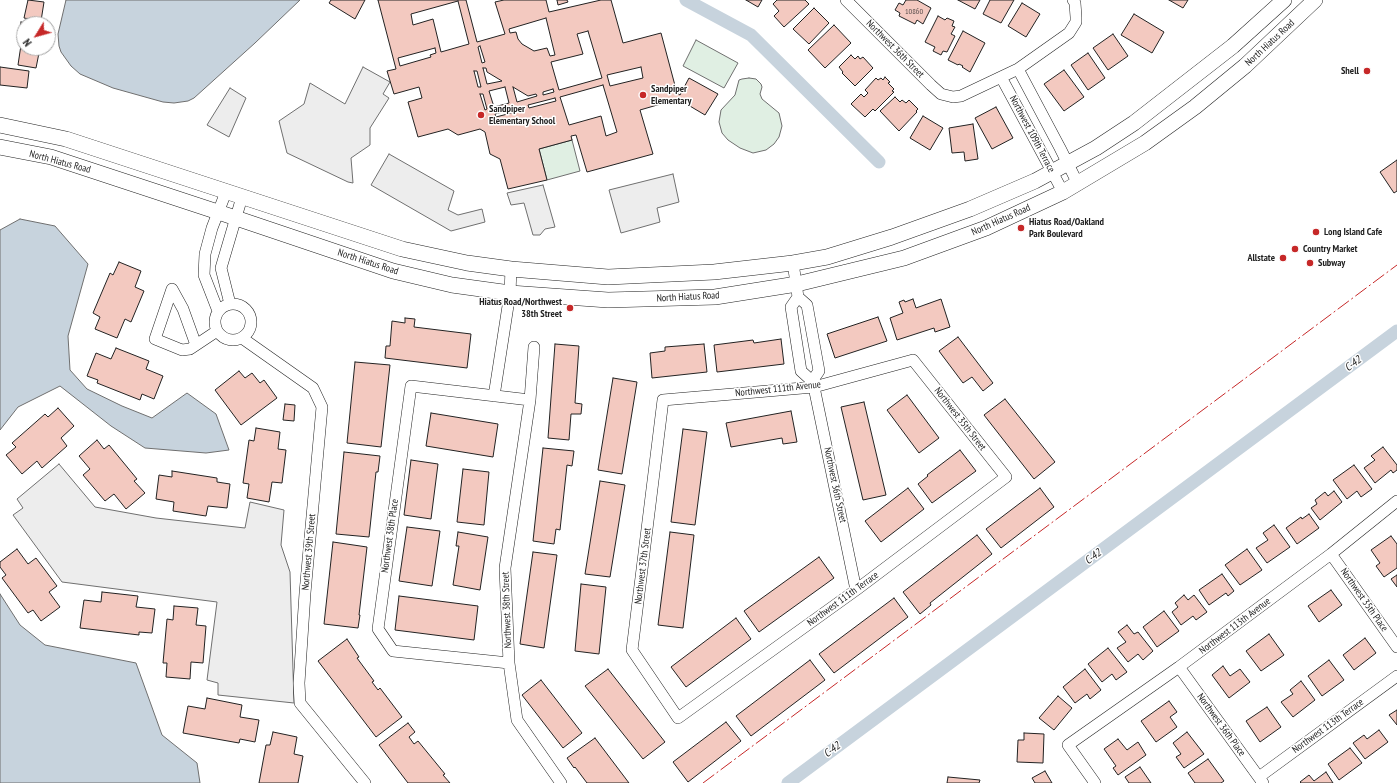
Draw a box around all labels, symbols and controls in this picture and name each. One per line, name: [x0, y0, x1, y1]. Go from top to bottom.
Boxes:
house number: 10860: [905, 7, 923, 17]
north arrow: [16, 16, 56, 56]
street label: North Hiatus Road: [1243, 17, 1297, 69]
street label: Northwest 36th Street: [864, 18, 926, 80]
text: N: [20, 36, 35, 49]
place label: Shell: [1341, 65, 1359, 77]
marker: Shell: [1362, 66, 1372, 76]
place label: Sandpiper Elementary: [651, 83, 691, 106]
marker: Sandpiper Elementary: [638, 90, 648, 100]
street label: Northwest 109th Terrace: [1007, 93, 1057, 175]
place label: Sandpiper Elementary School: [489, 103, 555, 126]
marker: Sandpiper Elementary School: [476, 110, 486, 120]
street label: North Hiatus Road: [28, 148, 92, 176]
street label: North Hiatus Road: [970, 202, 1032, 238]
place label: Hiatus Road/Oakland Park Boulevard: [1029, 216, 1104, 240]
marker: Hiatus Road/Oakland Park Boulevard: [1016, 223, 1026, 233]
place label: Long Island Cafe: [1324, 226, 1382, 238]
marker: Long Island Cafe: [1311, 227, 1321, 237]
place label: Country Market: [1303, 243, 1357, 255]
marker: Country Market: [1290, 244, 1300, 254]
street label: North Hiatus Road: [336, 247, 400, 277]
place label: Allstate: [1247, 252, 1275, 264]
marker: Allstate: [1278, 253, 1288, 263]
place label: Subway: [1318, 257, 1345, 269]
marker: Subway: [1305, 258, 1315, 268]
street label: North Hiatus Road: [656, 289, 720, 305]
place label: Hiatus Road/Northwest 38th Street: [479, 296, 562, 320]
marker: Hiatus Road/Northwest 38th Street: [565, 303, 575, 313]
water label: C-42: [1342, 353, 1364, 375]
street label: Northwest 111th Avenue: [735, 379, 821, 399]
street label: Northwest 35th Street: [932, 385, 988, 453]
street label: Northwest 36th Street: [821, 446, 849, 524]
street label: Northwest 38th Place: [379, 498, 401, 574]
street label: Northwest 39th Street: [300, 513, 318, 591]
street label: Northwest 37th Street: [632, 527, 654, 605]
water label: C-42: [1082, 546, 1104, 568]
street label: Northwest 35th Place: [1338, 566, 1390, 634]
street label: Northwest 111th Terrace: [805, 569, 881, 629]
street label: Northwest 38th Street: [500, 571, 514, 649]
street label: Northwest 113th Avenue: [1197, 595, 1273, 657]
street label: Northwest 36th Place: [1194, 691, 1248, 759]
street label: Northwest 113th Terrace: [1290, 696, 1366, 756]
water label: C-42: [821, 739, 843, 761]

